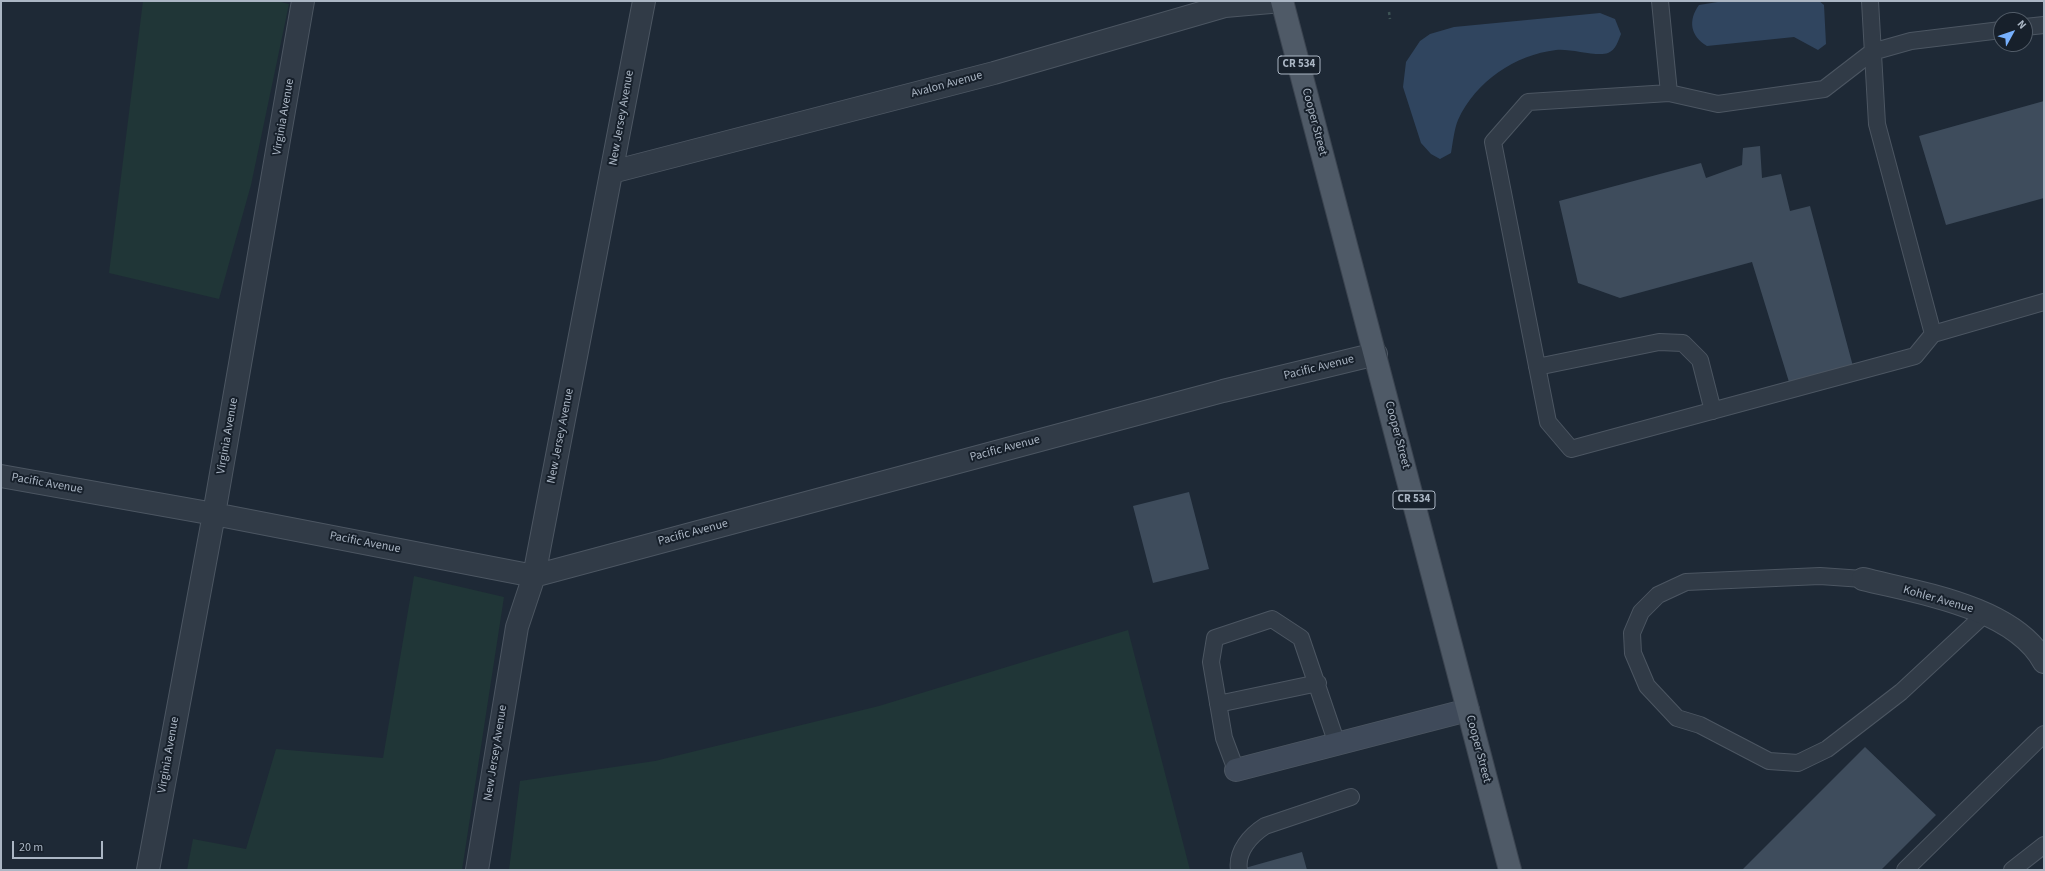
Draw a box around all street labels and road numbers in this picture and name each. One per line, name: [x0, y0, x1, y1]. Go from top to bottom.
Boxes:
road number: CR 534: [1278, 56, 1320, 74]
street label: New Jersey Avenue: [607, 69, 637, 167]
street label: Avalon Avenue: [910, 69, 984, 101]
street label: Virginia Avenue: [270, 78, 298, 156]
street label: Cooper Street: [1298, 87, 1330, 157]
street label: Pacific Avenue: [1282, 352, 1356, 384]
street label: New Jersey Avenue: [545, 387, 577, 485]
street label: Virginia Avenue: [214, 397, 242, 475]
street label: Cooper Street: [1381, 400, 1413, 470]
street label: Pacific Avenue: [968, 433, 1042, 465]
street label: Pacific Avenue: [10, 471, 84, 497]
road number: CR 534: [1393, 491, 1435, 509]
street label: Pacific Avenue: [656, 517, 730, 549]
street label: Pacific Avenue: [328, 529, 402, 557]
street label: Kohler Avenue: [1901, 583, 1975, 617]
street label: New Jersey Avenue: [481, 704, 511, 802]
street label: Cooper Street: [1462, 714, 1494, 784]
street label: Virginia Avenue: [155, 716, 183, 794]

